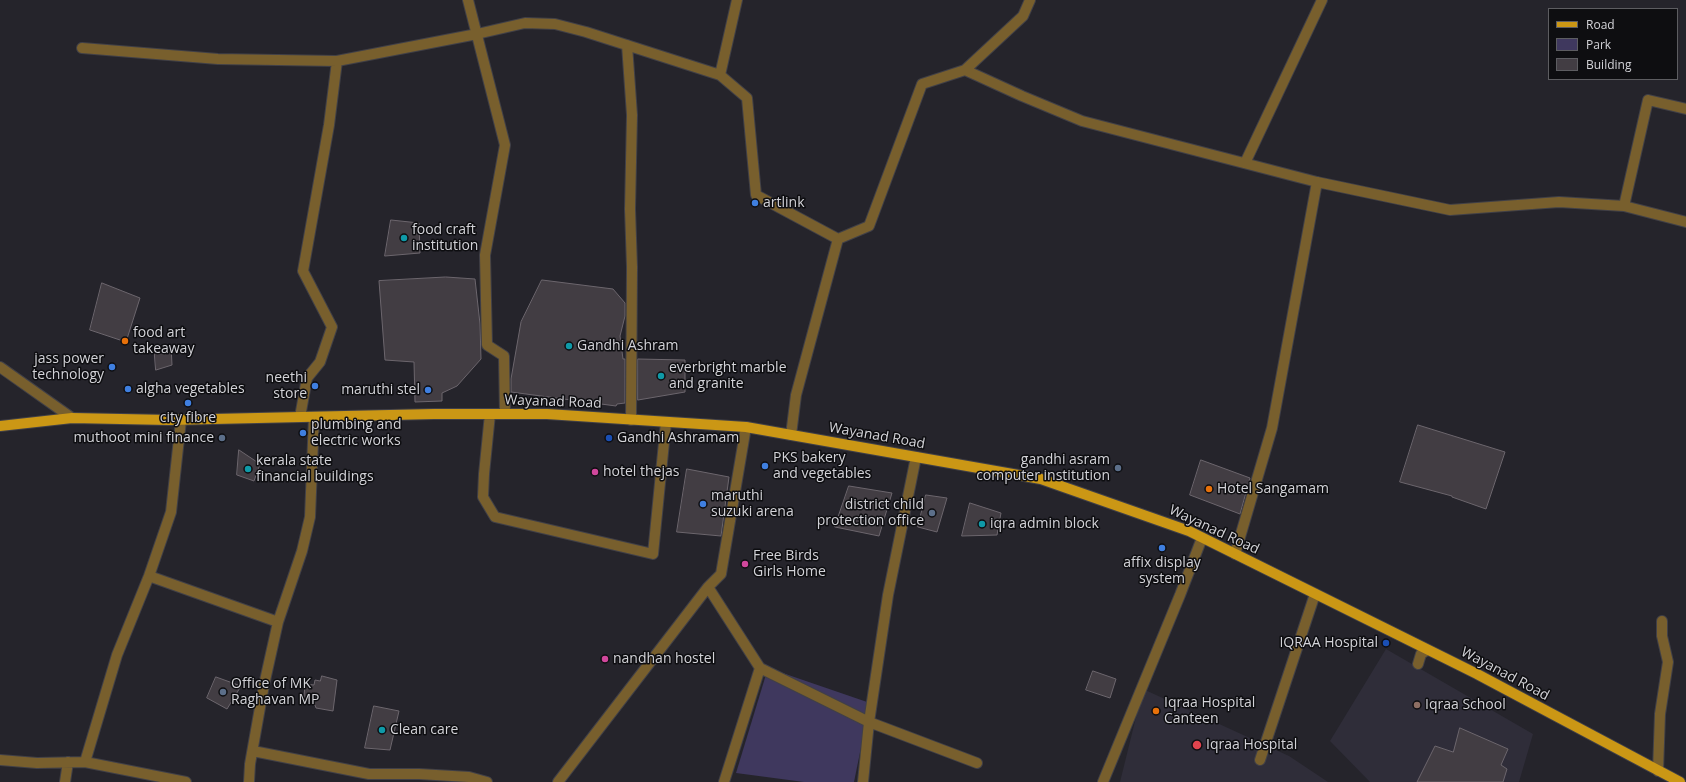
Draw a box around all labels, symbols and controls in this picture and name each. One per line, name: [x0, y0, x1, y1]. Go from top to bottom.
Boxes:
legend: [1548, 8, 1678, 80]
text: Road: [1586, 16, 1615, 33]
text: Park: [1586, 36, 1611, 53]
text: Building: [1586, 56, 1631, 73]
place label: artlink: [763, 195, 805, 211]
marker: artlink: [750, 198, 760, 208]
place label: food craft institution: [412, 222, 478, 254]
marker: food craft institution: [399, 233, 409, 243]
place label: food art takeaway: [133, 325, 194, 358]
marker: food art takeaway: [120, 336, 130, 346]
place label: Gandhi Ashram: [577, 338, 678, 354]
marker: Gandhi Ashram: [564, 341, 574, 351]
place label: jass power technology: [32, 351, 104, 384]
place label: everbright marble and granite: [669, 360, 786, 392]
marker: jass power technology: [107, 362, 117, 372]
place label: neethi store: [266, 370, 307, 402]
marker: everbright marble and granite: [656, 371, 666, 381]
place label: algha vegetables: [136, 381, 245, 397]
marker: neethi store: [310, 381, 320, 391]
place label: maruthi stel: [341, 382, 420, 398]
marker: algha vegetables: [123, 384, 133, 394]
marker: maruthi stel: [423, 385, 433, 395]
street label: Wayanad Road: [504, 392, 602, 412]
marker: city fibre: [183, 398, 193, 408]
place label: city fibre: [160, 410, 216, 426]
place label: plumbing and electric works: [311, 417, 402, 450]
street label: Wayanad Road: [828, 419, 926, 453]
marker: plumbing and electric works: [298, 428, 308, 438]
place label: muthoot mini finance: [73, 430, 214, 446]
place label: Gandhi Ashramam: [617, 430, 739, 446]
marker: muthoot mini finance: [217, 433, 227, 443]
marker: Gandhi Ashramam: [604, 433, 614, 443]
place label: PKS bakery and vegetables: [773, 450, 871, 482]
place label: gandhi asram computer institution: [976, 452, 1110, 484]
place label: kerala state financial buildings: [256, 453, 374, 486]
marker: PKS bakery and vegetables: [760, 461, 770, 471]
marker: gandhi asram computer institution: [1113, 463, 1123, 473]
marker: kerala state financial buildings: [243, 464, 253, 474]
place label: hotel thejas: [603, 464, 679, 480]
marker: hotel thejas: [590, 467, 600, 477]
place label: Hotel Sangamam: [1217, 481, 1329, 497]
marker: Hotel Sangamam: [1204, 484, 1214, 494]
place label: maruthi suzuki arena: [711, 488, 794, 520]
place label: district child protection office: [817, 497, 924, 530]
marker: maruthi suzuki arena: [698, 499, 708, 509]
street label: Wayanad Road: [1166, 502, 1262, 558]
marker: district child protection office: [927, 508, 937, 518]
place label: iqra admin block: [990, 516, 1099, 532]
marker: iqra admin block: [977, 519, 987, 529]
marker: affix display system: [1157, 543, 1167, 553]
place label: Free Birds Girls Home: [753, 548, 826, 580]
place label: affix display system: [1123, 555, 1201, 588]
marker: Free Birds Girls Home: [740, 559, 750, 569]
place label: IQRAA Hospital: [1279, 635, 1378, 651]
marker: IQRAA Hospital: [1381, 638, 1391, 648]
street label: Wayanad Road: [1458, 644, 1552, 704]
place label: nandhan hostel: [613, 651, 715, 667]
marker: nandhan hostel: [600, 654, 610, 664]
place label: Office of MK Raghavan MP: [231, 676, 319, 708]
marker: Office of MK Raghavan MP: [218, 687, 228, 697]
place label: Iqraa Hospital Canteen: [1164, 695, 1255, 728]
place label: Iqraa School: [1425, 697, 1506, 713]
marker: Iqraa School: [1412, 700, 1422, 710]
marker: Iqraa Hospital Canteen: [1151, 706, 1161, 716]
place label: Clean care: [390, 722, 458, 738]
marker: Clean care: [377, 725, 387, 735]
place label: Iqraa Hospital: [1206, 737, 1297, 753]
marker: Iqraa Hospital: [1191, 739, 1203, 751]

